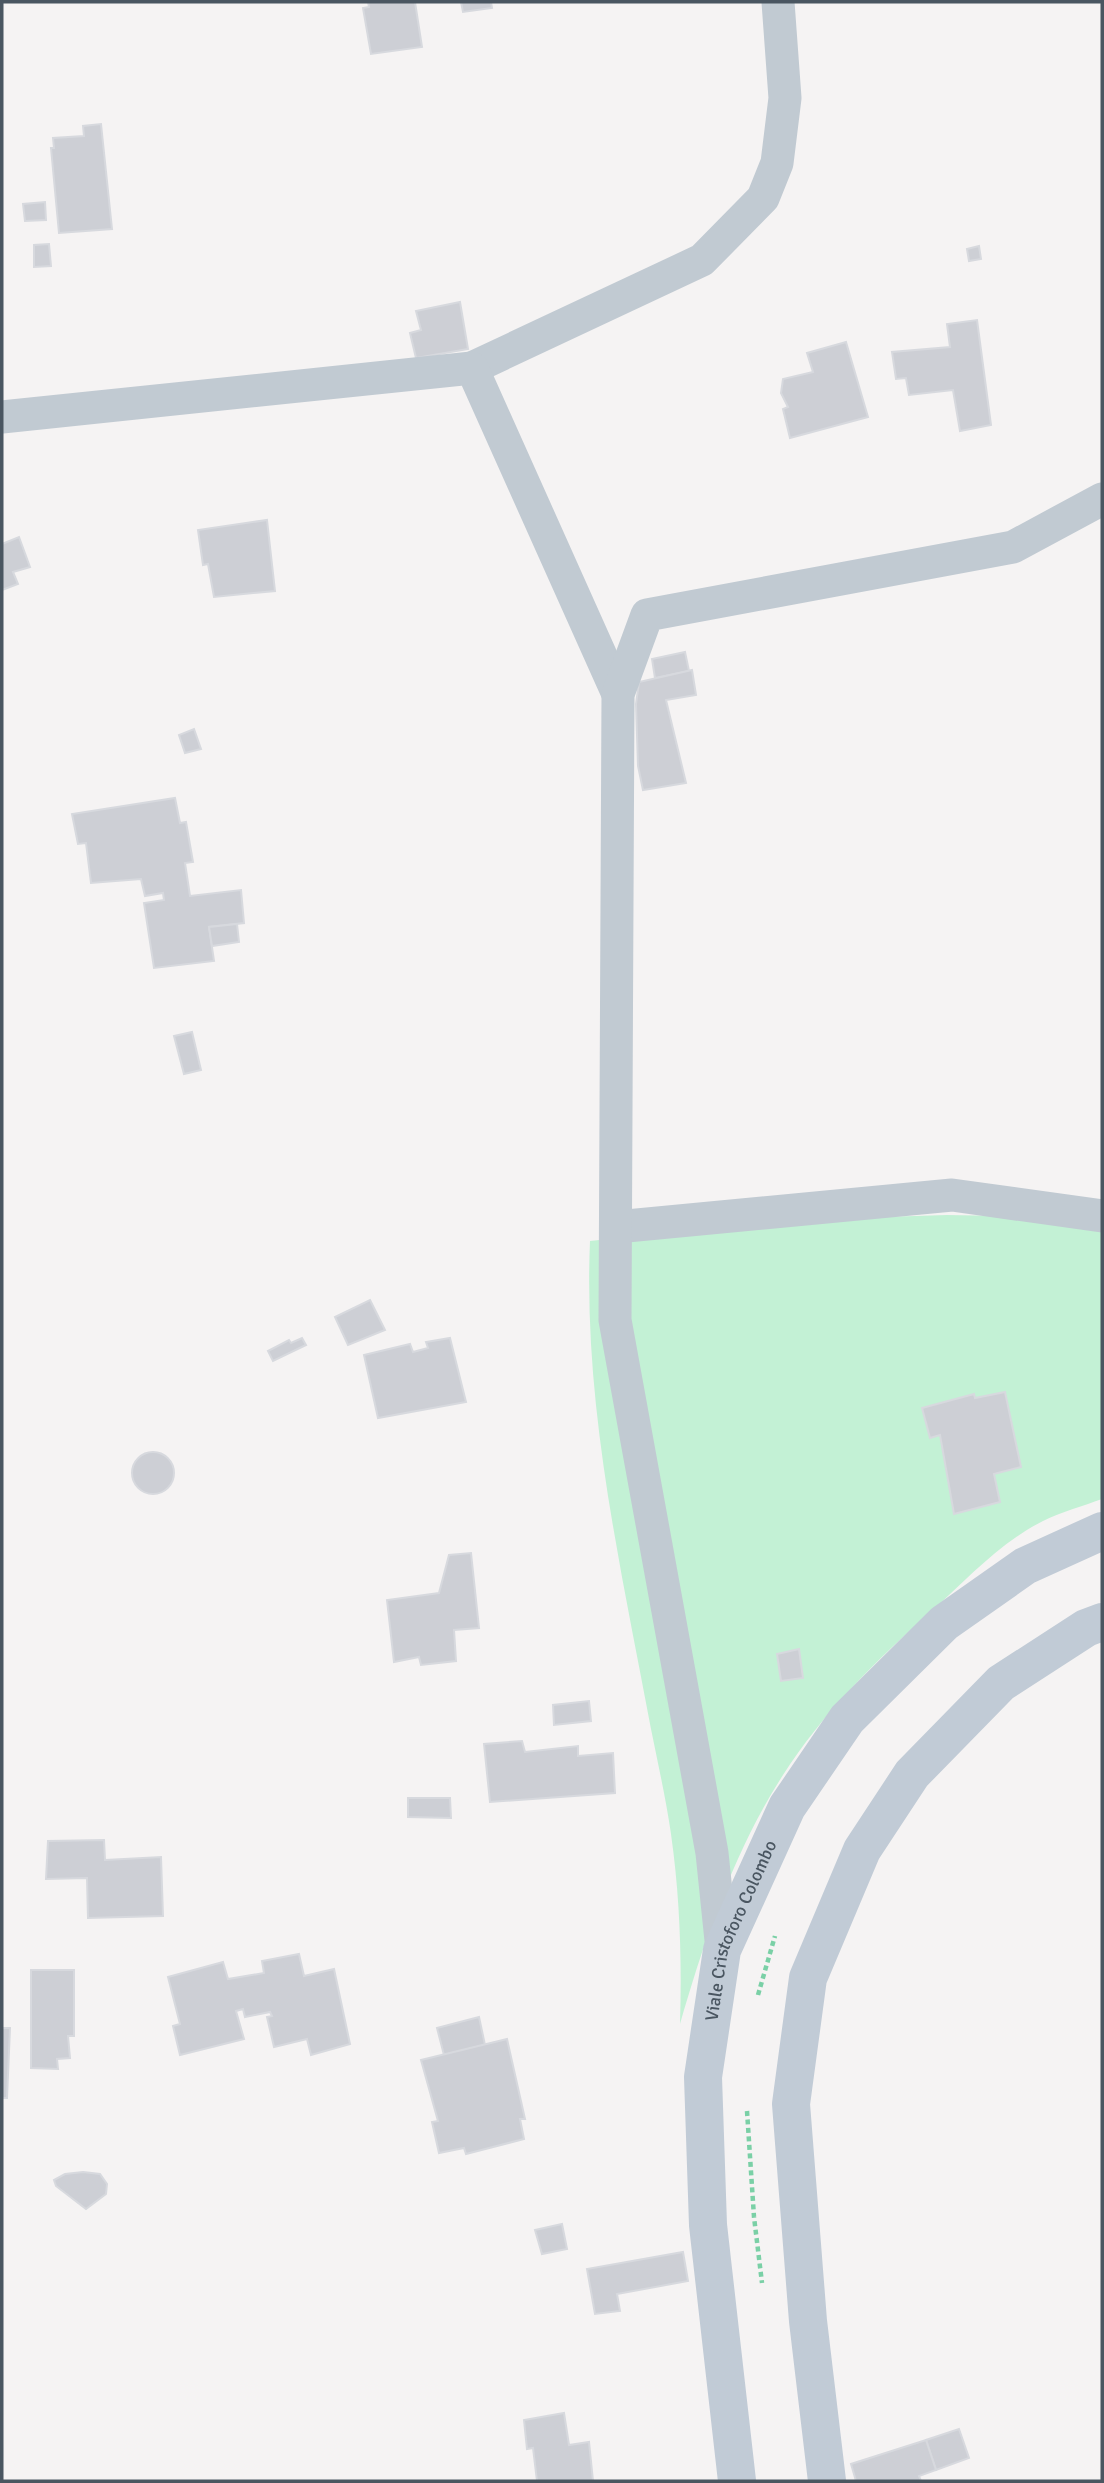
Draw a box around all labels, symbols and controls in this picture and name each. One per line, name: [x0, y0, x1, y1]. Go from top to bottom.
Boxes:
street label: Viale Cristoforo Colombo: [701, 1837, 781, 2023]

